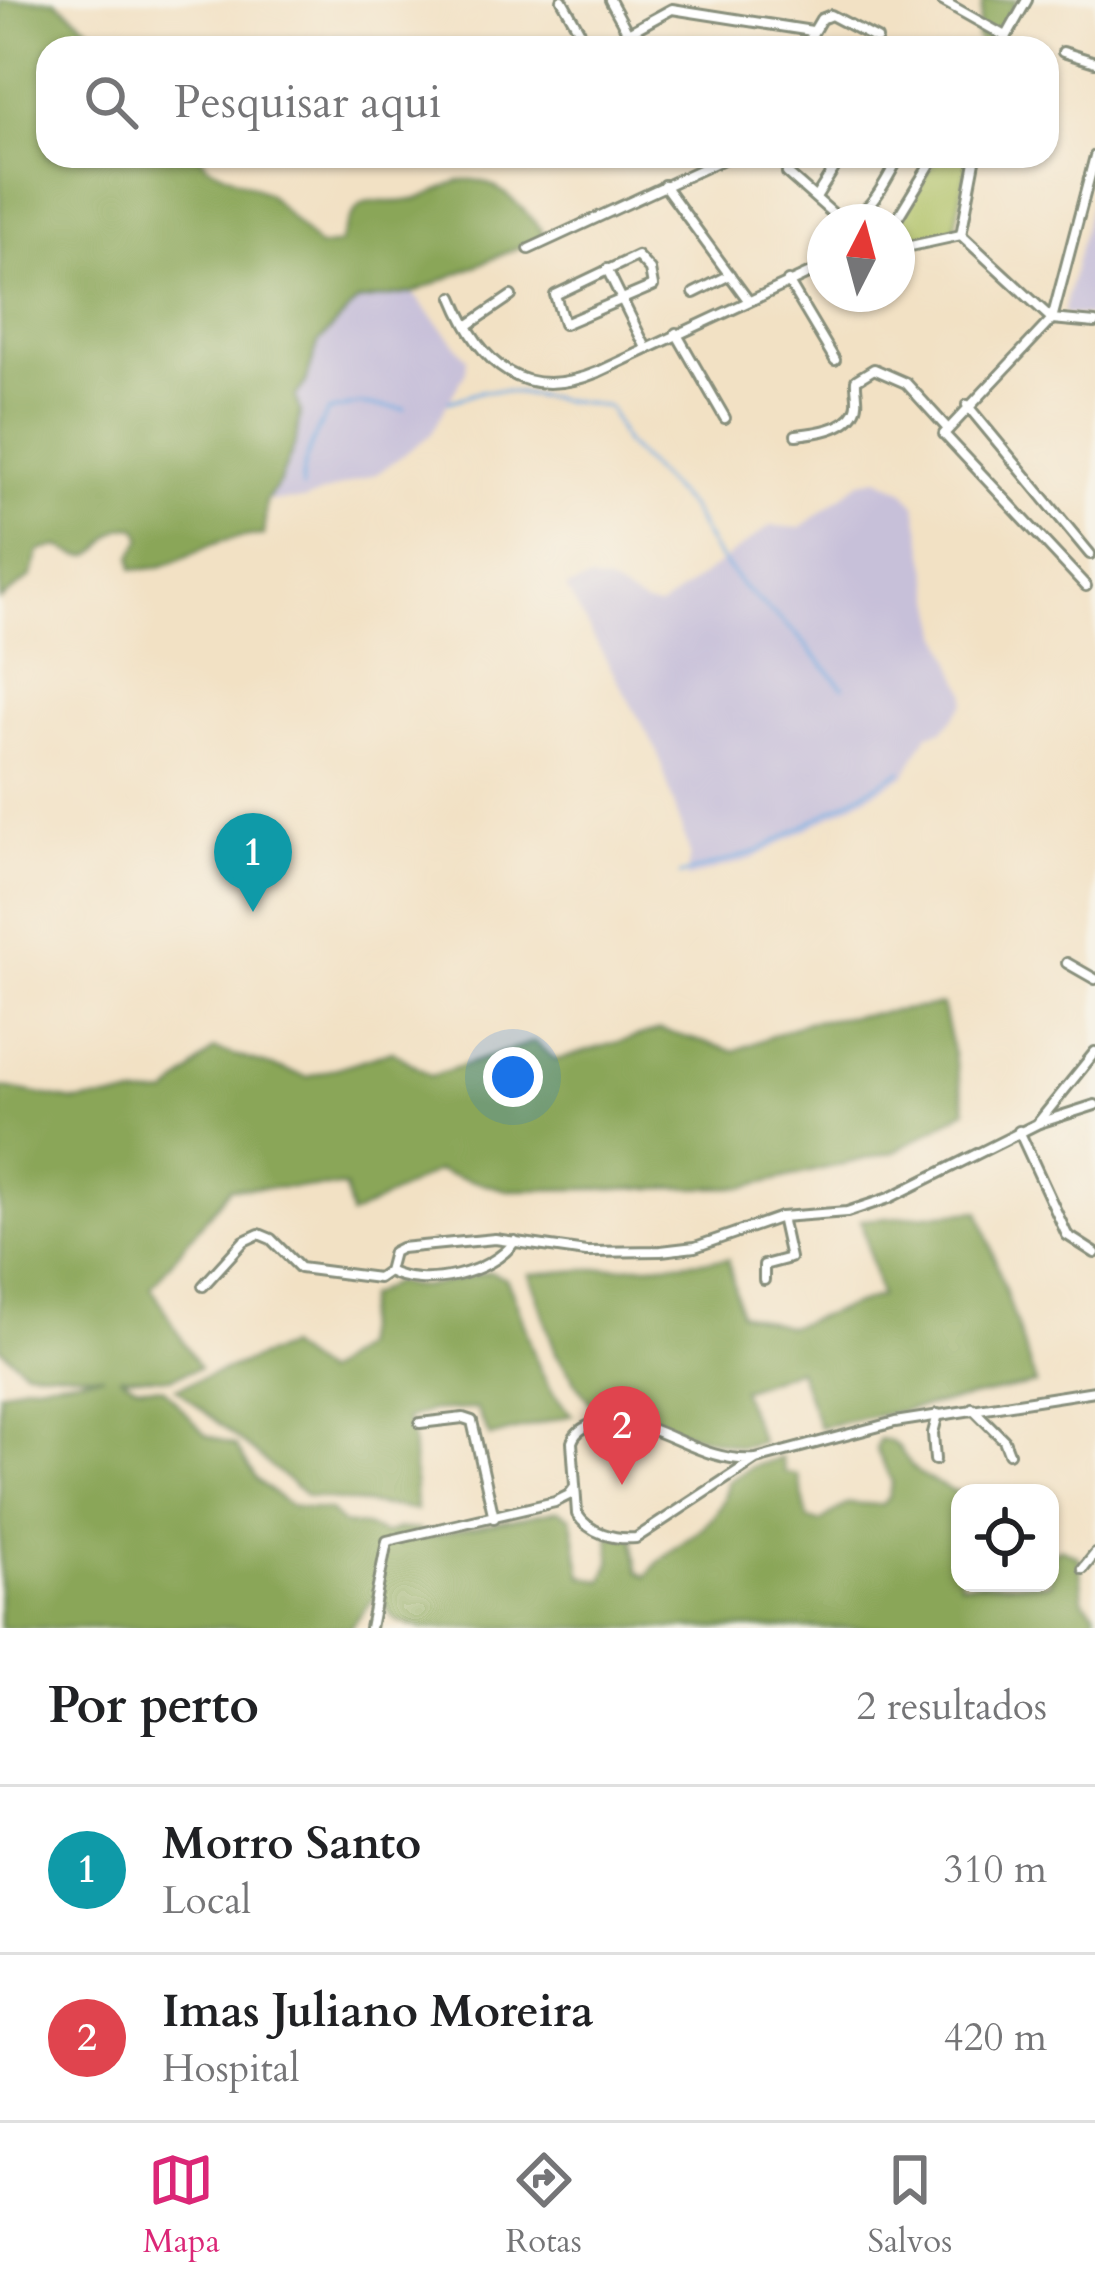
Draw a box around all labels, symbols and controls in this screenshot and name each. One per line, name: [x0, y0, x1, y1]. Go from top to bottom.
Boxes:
search box: [36, 36, 1059, 168]
icon: search: [78, 69, 144, 135]
text: Pesquisar aqui: [174, 72, 441, 133]
north arrow: [807, 204, 915, 312]
pin: 1: [214, 813, 292, 912]
your location: [483, 1047, 543, 1107]
pin: 2: [583, 1386, 661, 1485]
map controls: [951, 1484, 1059, 1592]
button: locate: [951, 1484, 1059, 1592]
text: Por perto: [48, 1671, 259, 1741]
text: 2 resultados: [856, 1680, 1047, 1733]
text: Morro Santo: [162, 1813, 421, 1874]
text: 1: [77, 1843, 97, 1896]
text: 310 m: [944, 1843, 1047, 1896]
text: Local: [162, 1874, 251, 1927]
text: Imas Juliano Moreira: [162, 1981, 594, 2042]
text: 2: [77, 2011, 97, 2064]
text: 420 m: [944, 2011, 1047, 2064]
text: Hospital: [162, 2042, 300, 2095]
tab: Mapa: [143, 2147, 220, 2264]
tab: Rotas: [505, 2147, 582, 2264]
tab: Salvos: [867, 2147, 952, 2264]

